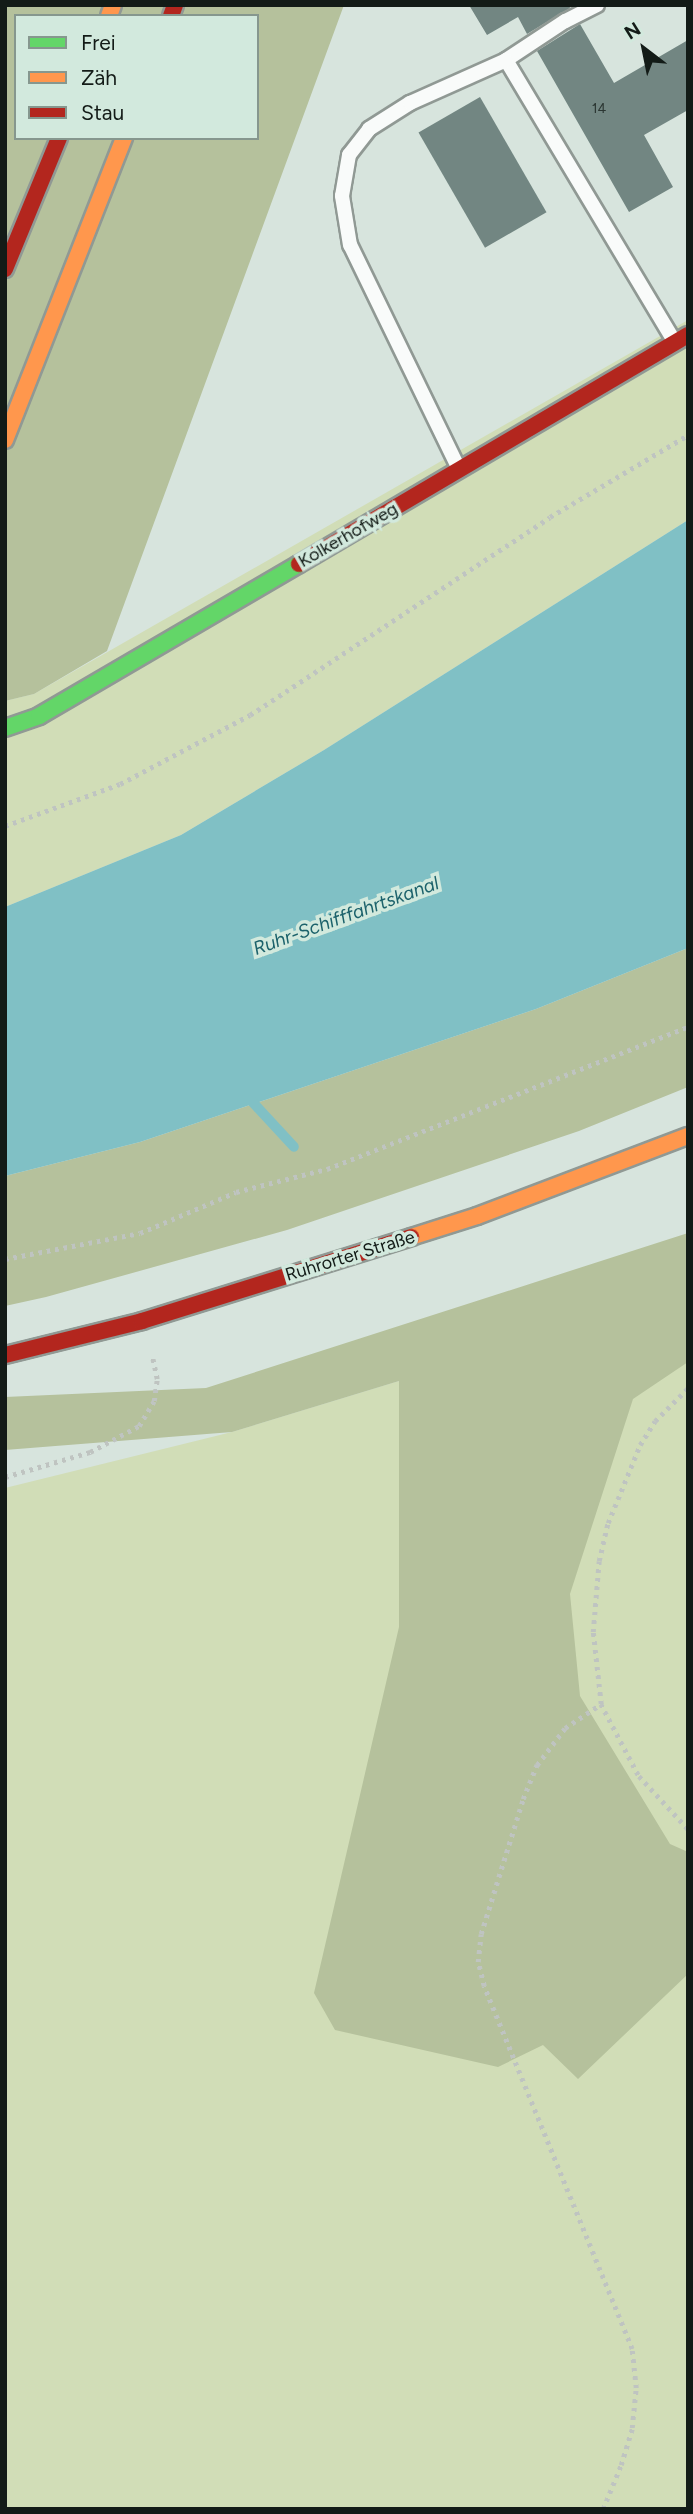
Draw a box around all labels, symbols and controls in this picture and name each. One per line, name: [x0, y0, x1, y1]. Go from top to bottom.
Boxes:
legend: [14, 14, 259, 140]
north arrow: [609, 14, 679, 84]
text: N: [620, 17, 645, 44]
text: Frei: [81, 30, 116, 55]
text: Zäh: [81, 65, 117, 90]
text: Stau: [81, 100, 124, 125]
house number: 14: [592, 101, 606, 117]
street label: Kolkerhofweg: [294, 498, 402, 572]
water label: Ruhr-Schifffahrtskanal: [250, 872, 442, 960]
street label: Ruhrorter Straße: [283, 1226, 417, 1286]

